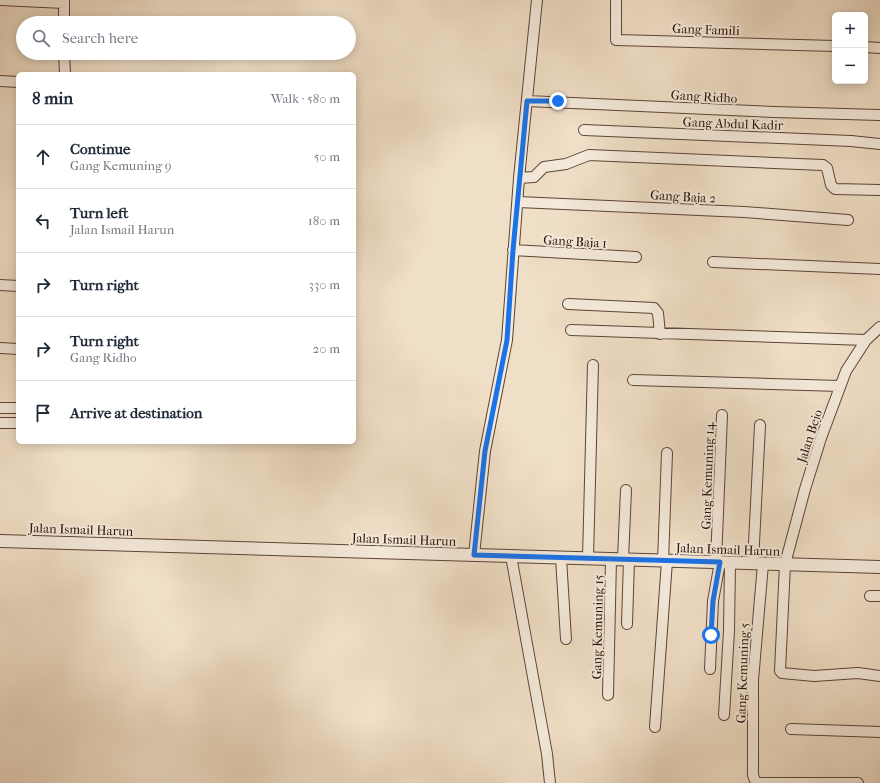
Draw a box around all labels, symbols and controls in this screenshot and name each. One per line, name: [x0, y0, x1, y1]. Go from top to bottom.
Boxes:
map controls: [832, 12, 868, 84]
button: +: [832, 12, 868, 48]
search box: [16, 16, 356, 60]
street label: Gang Famili: [672, 21, 740, 38]
icon: search: [30, 27, 52, 49]
text: Search here: [62, 29, 138, 47]
button: −: [832, 48, 868, 84]
street label: Gang Ridho: [670, 87, 738, 106]
text: 8 min: [32, 88, 73, 108]
text: Walk · 580 m: [271, 91, 340, 106]
route end: [549, 92, 567, 110]
street label: Gang Abdul Kadir: [682, 114, 784, 133]
text: Continue: [70, 140, 130, 158]
icon: ahead: [32, 146, 54, 168]
text: 50 m: [314, 149, 340, 164]
text: Gang Kemuning 9: [70, 158, 172, 173]
street label: Gang Baja 2: [650, 187, 717, 206]
text: Turn left: [70, 204, 128, 222]
icon: left: [32, 210, 54, 232]
text: 180 m: [308, 213, 340, 228]
text: Jalan Ismail Harun: [70, 222, 174, 237]
street label: Gang Baja 1: [543, 232, 607, 251]
icon: right: [32, 274, 54, 296]
text: Turn right: [70, 276, 139, 294]
text: 330 m: [309, 277, 340, 292]
text: Turn right: [70, 332, 139, 350]
icon: right: [32, 338, 54, 360]
text: 20 m: [313, 341, 340, 356]
text: Gang Ridho: [70, 350, 137, 365]
icon: arrive: [32, 402, 54, 424]
text: Arrive at destination: [70, 404, 202, 422]
street label: Jalan Bejo: [793, 407, 825, 466]
street label: Gang Kemuning 14: [698, 422, 717, 530]
street label: Jalan Ismail Harun: [28, 520, 134, 539]
street label: Jalan Ismail Harun: [351, 530, 457, 549]
street label: Jalan Ismail Harun: [675, 540, 781, 559]
street label: Gang Kemuning 15: [589, 574, 606, 680]
street label: Gang Kemuning 5: [733, 622, 752, 723]
route start: [702, 626, 720, 644]

